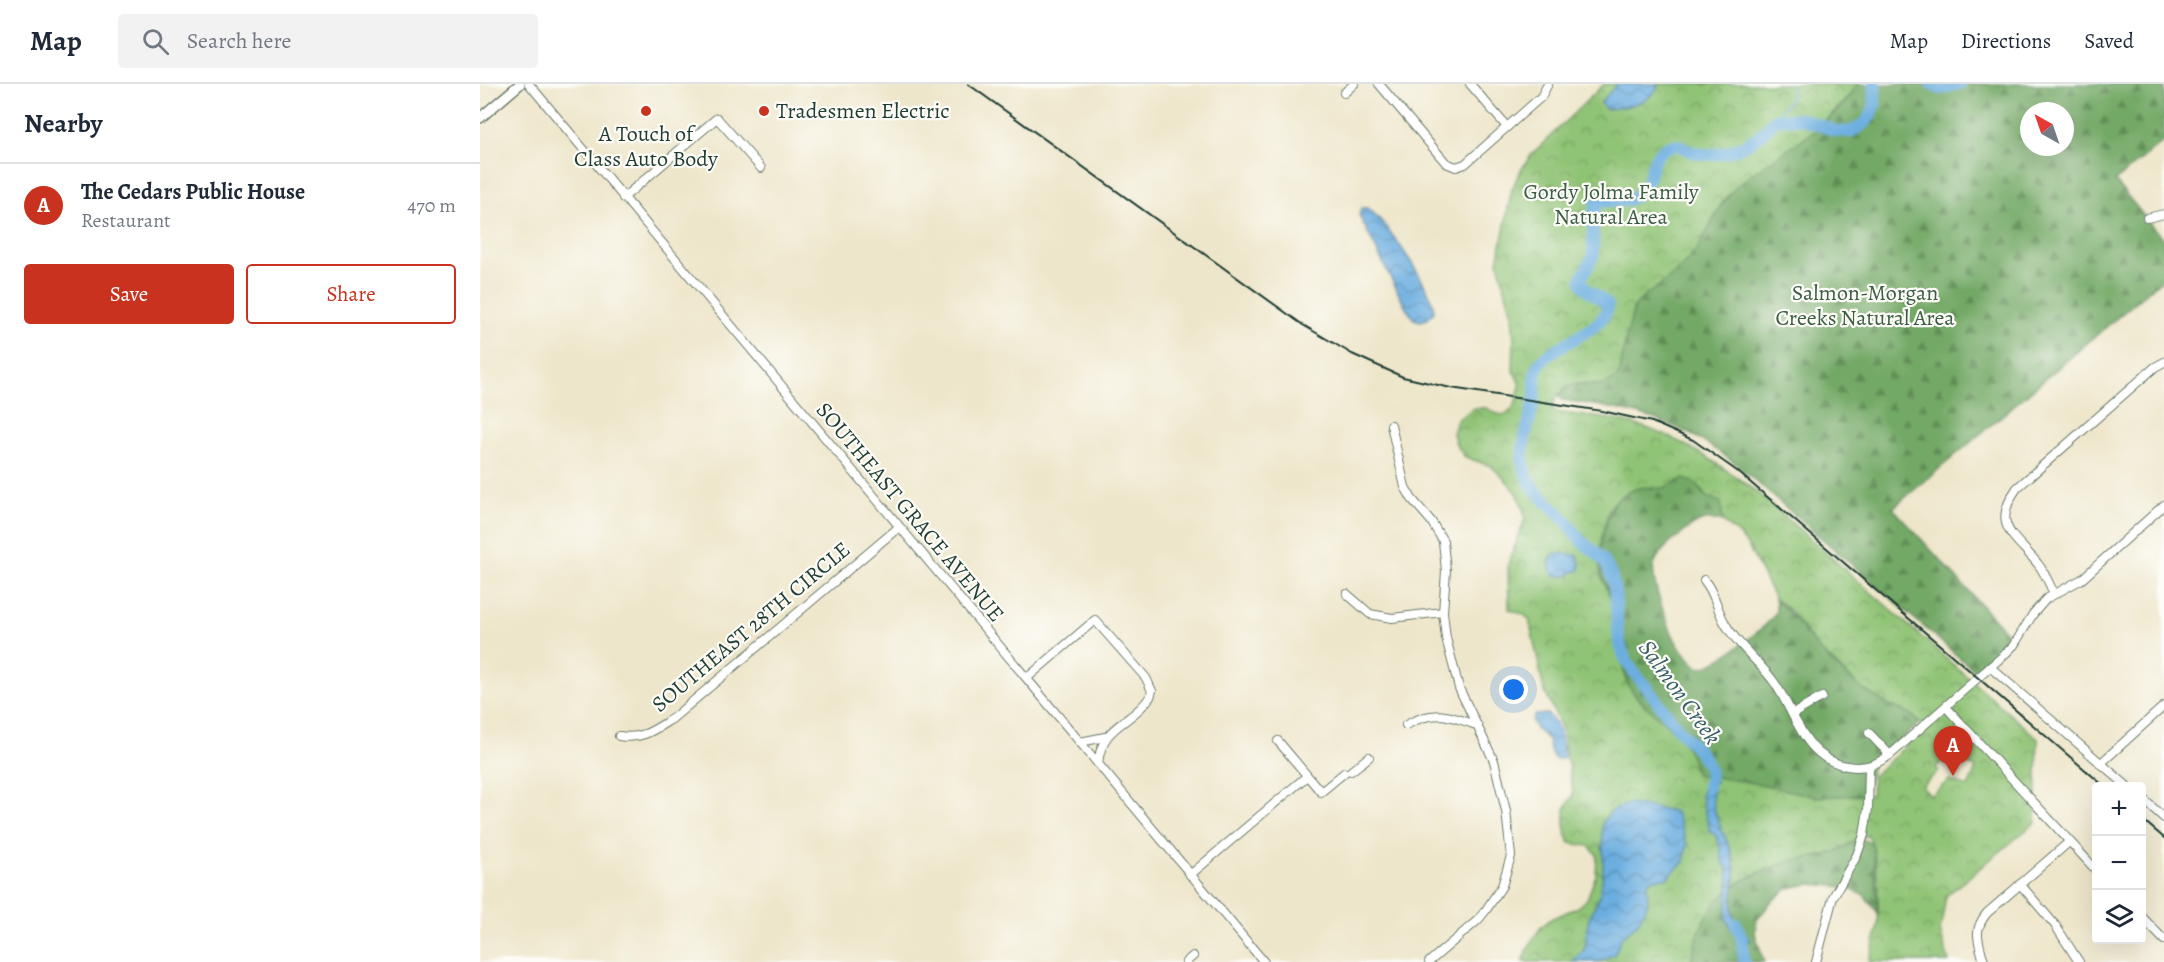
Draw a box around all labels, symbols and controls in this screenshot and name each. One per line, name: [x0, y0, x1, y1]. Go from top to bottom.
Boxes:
search box: [118, 14, 538, 68]
text: Map: [30, 22, 82, 60]
icon: search: [139, 25, 172, 58]
text: Search here: [187, 26, 291, 56]
text: Map: [1890, 27, 1928, 55]
text: Directions: [1961, 27, 2051, 55]
text: Saved: [2084, 27, 2134, 55]
place label: Tradesmen Electric: [776, 96, 950, 126]
north arrow: [2020, 102, 2074, 156]
marker: A Touch of Class Auto Body: [639, 104, 653, 118]
marker: Tradesmen Electric: [757, 104, 771, 118]
text: Nearby: [24, 106, 103, 141]
place label: A Touch of Class Auto Body: [574, 119, 718, 174]
text: The Cedars Public House: [81, 177, 305, 207]
park label: Gordy Jolma Family Natural Area: [1523, 177, 1699, 232]
text: A: [37, 192, 50, 219]
text: 470 m: [407, 192, 456, 219]
text: Restaurant: [81, 207, 171, 234]
button: Save: [24, 264, 234, 324]
button: Share: [246, 264, 456, 324]
park label: Salmon-Morgan Creeks Natural Area: [1775, 278, 1955, 333]
street label: SOUTHEAST GRACE AVENUE: [809, 396, 1011, 628]
street label: SOUTHEAST 28TH CIRCLE: [645, 535, 857, 719]
water label: Salmon Creek: [1631, 633, 1729, 751]
your location: [1499, 675, 1528, 704]
pin: A: [1934, 726, 1972, 776]
map controls: [2092, 782, 2146, 944]
button: +: [2092, 782, 2146, 836]
button: −: [2092, 836, 2146, 890]
button: layers: [2092, 890, 2146, 944]

